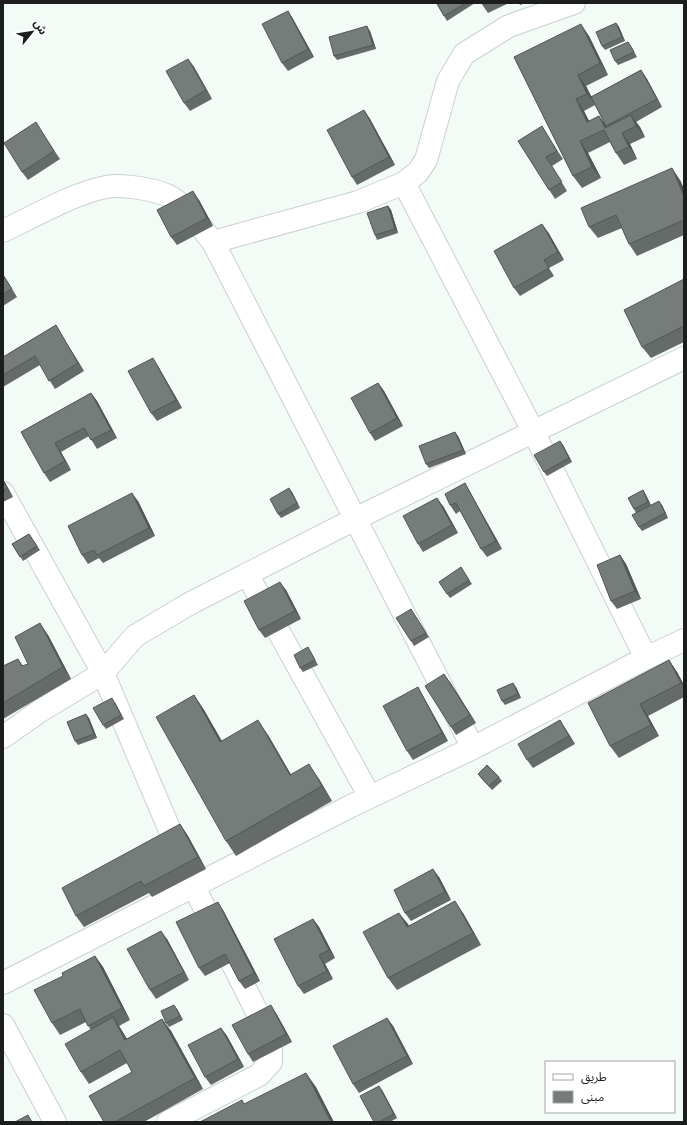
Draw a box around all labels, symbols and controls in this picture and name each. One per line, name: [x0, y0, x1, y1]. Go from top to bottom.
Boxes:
north arrow: [12, 12, 52, 52]
text: ش: [31, 17, 50, 37]
legend: [545, 1061, 675, 1113]
text: طريق: [581, 1070, 607, 1085]
text: مبنى: [581, 1090, 604, 1104]

